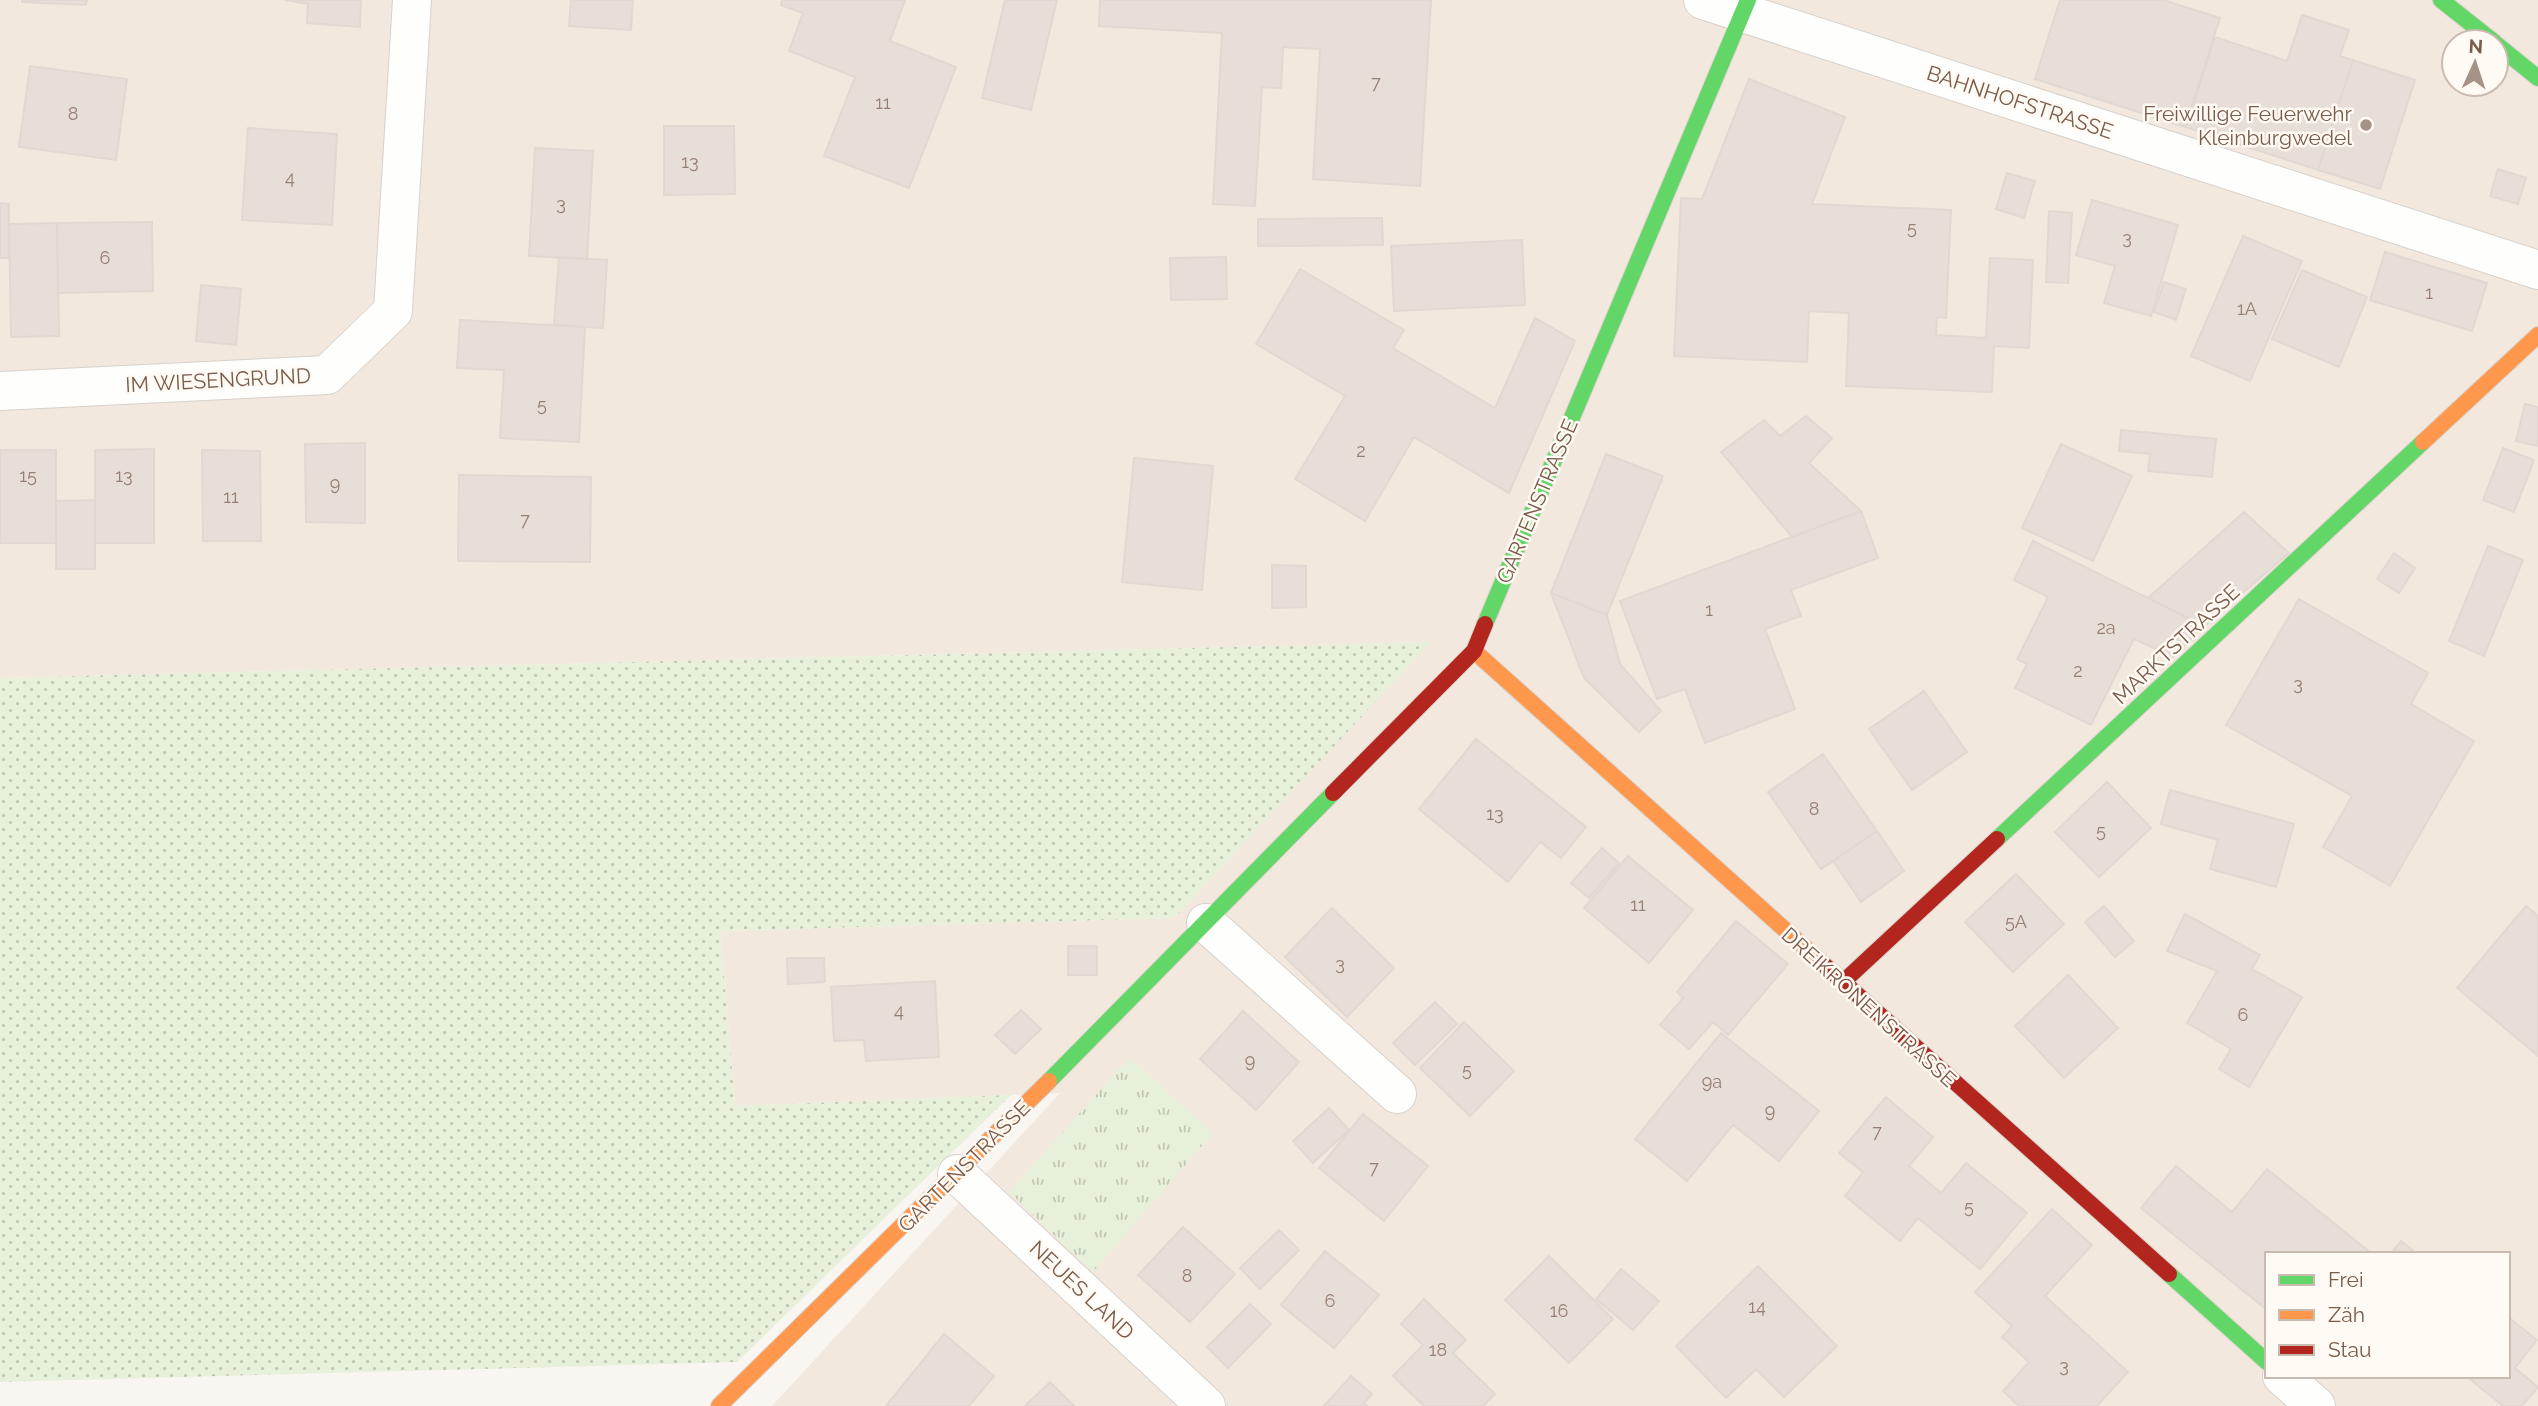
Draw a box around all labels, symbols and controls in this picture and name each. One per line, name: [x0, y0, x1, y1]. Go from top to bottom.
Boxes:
north arrow: [2440, 28, 2510, 98]
text: N: [2468, 35, 2484, 57]
street label: BAHNHOFSTRASSE: [1924, 60, 2116, 144]
house number: 7: [1371, 72, 1381, 93]
house number: 11: [875, 92, 891, 113]
place label: Freiwillige Feuerwehr Kleinburgwedel: [2143, 101, 2353, 150]
house number: 8: [68, 103, 78, 124]
marker: Freiwillige Feuerwehr Kleinburgwedel: [2358, 117, 2374, 133]
house number: 13: [681, 151, 699, 172]
house number: 4: [285, 167, 295, 188]
house number: 3: [556, 193, 566, 214]
house number: 5: [1907, 217, 1917, 238]
house number: 3: [2122, 227, 2132, 248]
house number: 6: [100, 247, 111, 268]
house number: 1: [2425, 282, 2433, 303]
house number: 1A: [2237, 298, 2257, 319]
street label: IM WIESENGRUND: [125, 363, 311, 397]
house number: 5: [537, 394, 547, 415]
street label: GARTENSTRASSE: [1491, 415, 1583, 587]
house number: 2: [1356, 440, 1366, 461]
house number: 15: [19, 465, 37, 486]
house number: 13: [115, 465, 133, 486]
house number: 9: [330, 473, 340, 494]
house number: 11: [223, 486, 239, 507]
house number: 7: [520, 509, 530, 530]
street label: MARKTSTRASSE: [2107, 579, 2245, 709]
house number: 1: [1705, 599, 1713, 620]
house number: 2a: [2096, 617, 2116, 638]
house number: 2: [2073, 660, 2083, 681]
house number: 3: [2293, 673, 2303, 694]
house number: 8: [1809, 798, 1819, 819]
house number: 13: [1486, 803, 1504, 824]
house number: 5: [2096, 820, 2106, 841]
house number: 11: [1630, 894, 1646, 915]
house number: 5A: [2005, 911, 2027, 932]
street label: DREIKRONENSTRASSE: [1777, 922, 1961, 1092]
house number: 3: [1335, 953, 1345, 974]
house number: 4: [894, 1000, 904, 1021]
house number: 6: [2238, 1004, 2249, 1025]
house number: 9: [1245, 1050, 1255, 1071]
house number: 5: [1462, 1059, 1472, 1080]
house number: 9a: [1702, 1071, 1722, 1092]
street label: GARTENSTRASSE: [893, 1095, 1035, 1237]
house number: 9: [1765, 1100, 1775, 1121]
house number: 7: [1872, 1121, 1882, 1142]
house number: 7: [1369, 1157, 1379, 1178]
house number: 5: [1964, 1196, 1974, 1217]
street label: NEUES LAND: [1025, 1235, 1139, 1345]
legend: [2265, 1252, 2510, 1378]
house number: 8: [1182, 1265, 1192, 1286]
text: Frei: [2328, 1267, 2364, 1292]
house number: 6: [1325, 1290, 1336, 1311]
house number: 14: [1748, 1296, 1766, 1317]
house number: 16: [1550, 1300, 1568, 1321]
text: Zäh: [2328, 1302, 2365, 1327]
text: Stau: [2328, 1337, 2372, 1362]
house number: 18: [1429, 1339, 1447, 1360]
house number: 3: [2059, 1355, 2069, 1376]

